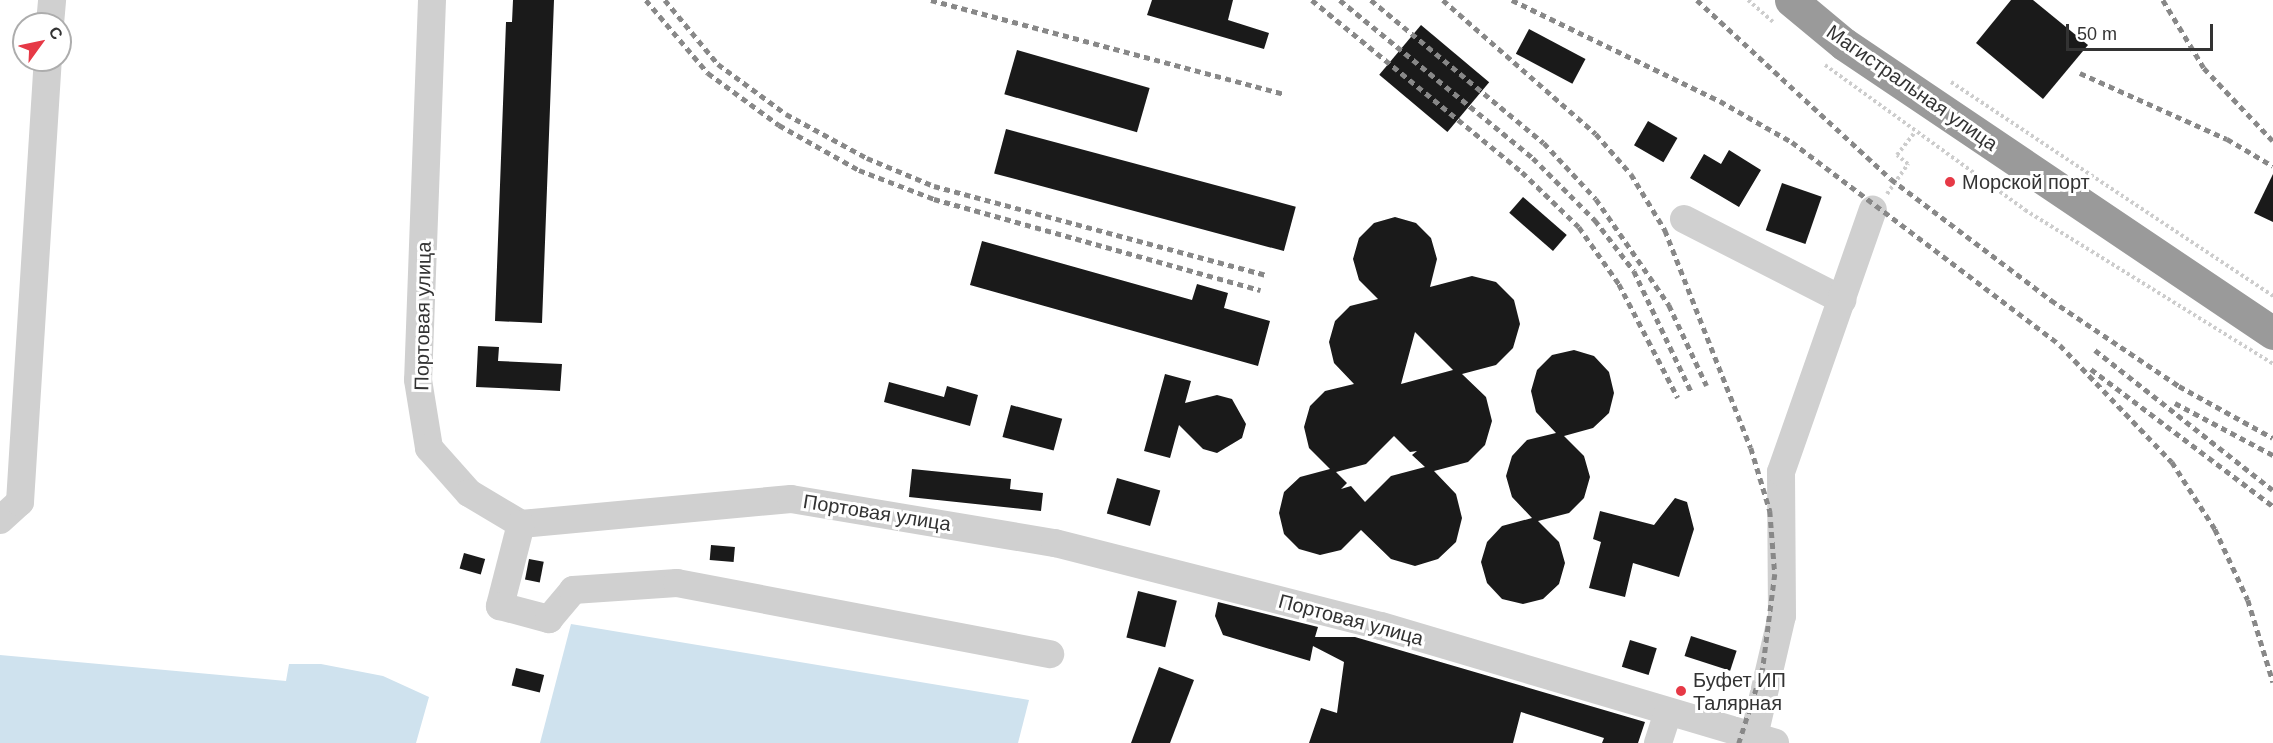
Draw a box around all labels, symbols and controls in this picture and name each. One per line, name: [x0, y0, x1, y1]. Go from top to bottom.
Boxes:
north arrow: [12, 12, 72, 72]
scale bar: [2069, 12, 2216, 50]
street label: Магистральная улица: [1822, 20, 2002, 156]
text: С: [46, 24, 66, 42]
text: 50 m: [2077, 24, 2117, 44]
place label: Морской порт: [1962, 170, 2090, 194]
marker: Морской порт: [1943, 175, 1957, 189]
street label: Портовая улица: [410, 241, 436, 391]
street label: Портовая улица: [801, 489, 953, 537]
street label: Портовая улица: [1276, 589, 1426, 651]
place label: Буфет ИП Талярная: [1693, 668, 1786, 715]
marker: Буфет ИП Талярная: [1674, 684, 1688, 698]

